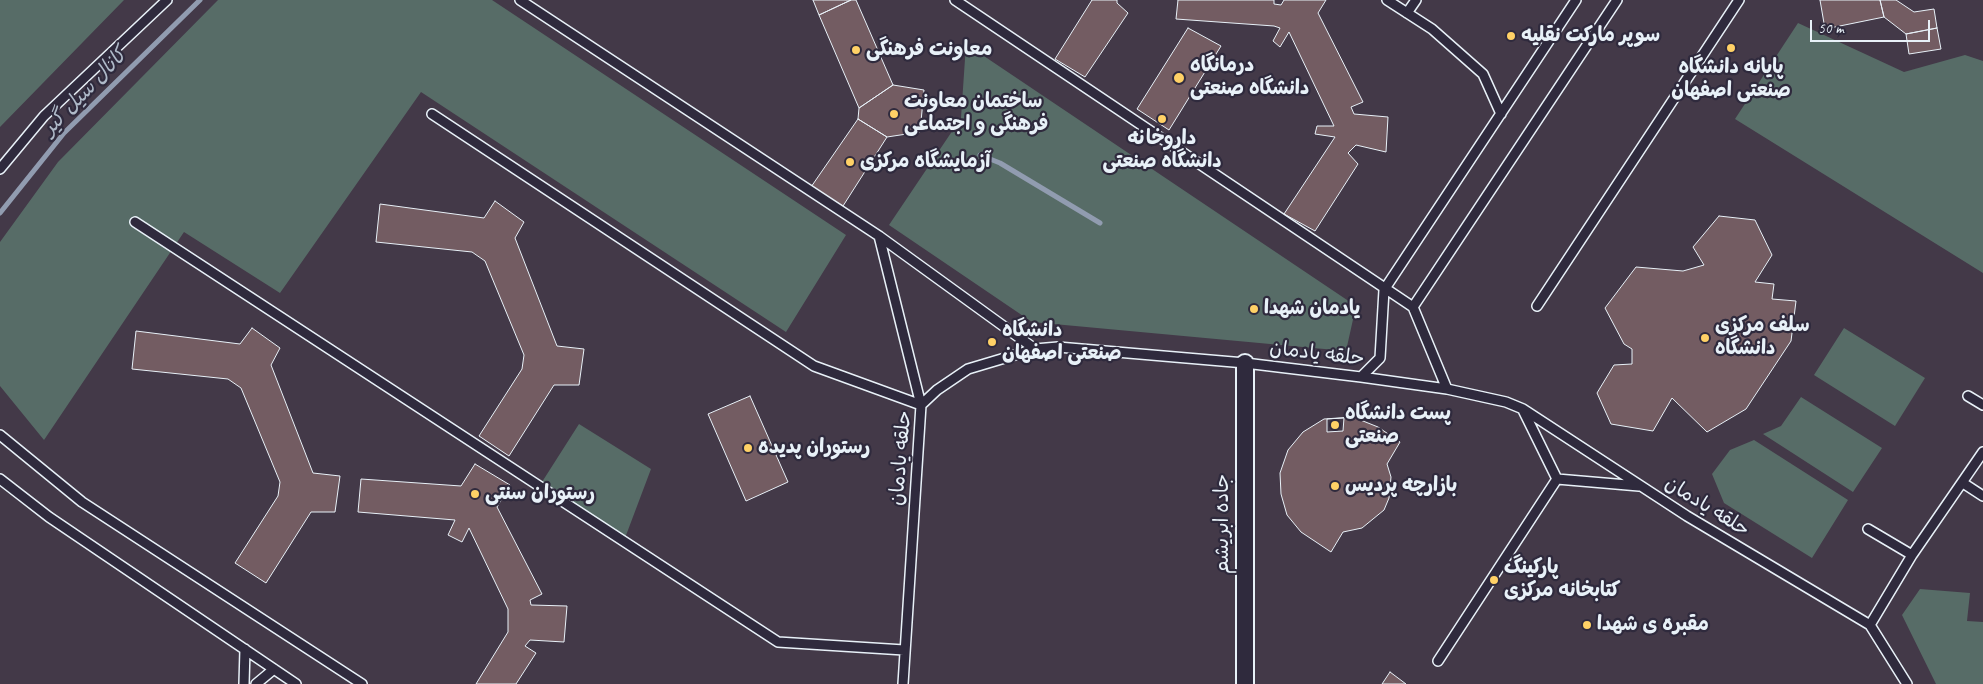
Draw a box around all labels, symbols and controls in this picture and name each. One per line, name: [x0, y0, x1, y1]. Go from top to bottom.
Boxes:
scale bar: [1813, 10, 1933, 42]
text: 50 m: [1818, 19, 1844, 38]
place label: سوپر مارکت نقلیه: [1521, 24, 1660, 48]
marker: سوپر مارکت نقلیه: [1505, 30, 1517, 42]
place label: معاونت فرهنگی: [866, 38, 992, 62]
marker: پایانه دانشگاه صنعتی اصفهان: [1725, 42, 1737, 54]
water label: کانال سیل گیر: [37, 43, 133, 141]
marker: معاونت فرهنگی: [850, 44, 862, 56]
place label: درمانگاه دانشگاه صنعتی: [1190, 54, 1309, 101]
place label: پایانه دانشگاه صنعتی اصفهان: [1671, 56, 1791, 103]
marker: درمانگاه دانشگاه صنعتی: [1172, 71, 1186, 85]
place label: ساختمان معاونت فرهنگی و اجتماعی: [904, 90, 1048, 137]
marker: ساختمان معاونت فرهنگی و اجتماعی: [888, 108, 900, 120]
marker: داروخانه دانشگاه صنعتی: [1156, 113, 1168, 125]
place label: داروخانه دانشگاه صنعتی: [1102, 127, 1222, 174]
place label: آزمایشگاه مرکزی: [860, 150, 990, 174]
marker: آزمایشگاه مرکزی: [844, 156, 856, 168]
place label: یادمان شهدا: [1264, 297, 1360, 321]
marker: یادمان شهدا: [1248, 303, 1260, 315]
place label: سلف مرکزی دانشگاه: [1715, 314, 1810, 361]
place label: دانشگاه صنعتی اصفهان: [1002, 319, 1121, 366]
marker: سلف مرکزی دانشگاه: [1699, 332, 1711, 344]
marker: دانشگاه صنعتی اصفهان: [986, 336, 998, 348]
street label: حلقه یادمان: [1268, 336, 1366, 372]
place label: پست دانشگاه صنعتی: [1345, 402, 1451, 449]
street label: حلقه یادمان: [885, 410, 917, 506]
marker: پست دانشگاه صنعتی: [1329, 419, 1341, 431]
place label: رستوران پدیده: [758, 436, 870, 460]
marker: رستوران پدیده: [742, 442, 754, 454]
street label: حلقه یادمان: [1660, 472, 1754, 542]
street label: جاده ابریشم: [1211, 474, 1235, 574]
place label: بازارچه پردیس: [1345, 474, 1457, 498]
marker: بازارچه پردیس: [1329, 480, 1341, 492]
place label: رستوران سنتی: [485, 482, 595, 506]
marker: رستوران سنتی: [469, 488, 481, 500]
place label: پارکینگ کتابخانه مرکزی: [1504, 556, 1620, 603]
marker: پارکینگ کتابخانه مرکزی: [1488, 574, 1500, 586]
place label: مقبره ی شهدا: [1597, 613, 1709, 637]
marker: مقبره ی شهدا: [1581, 619, 1593, 631]

